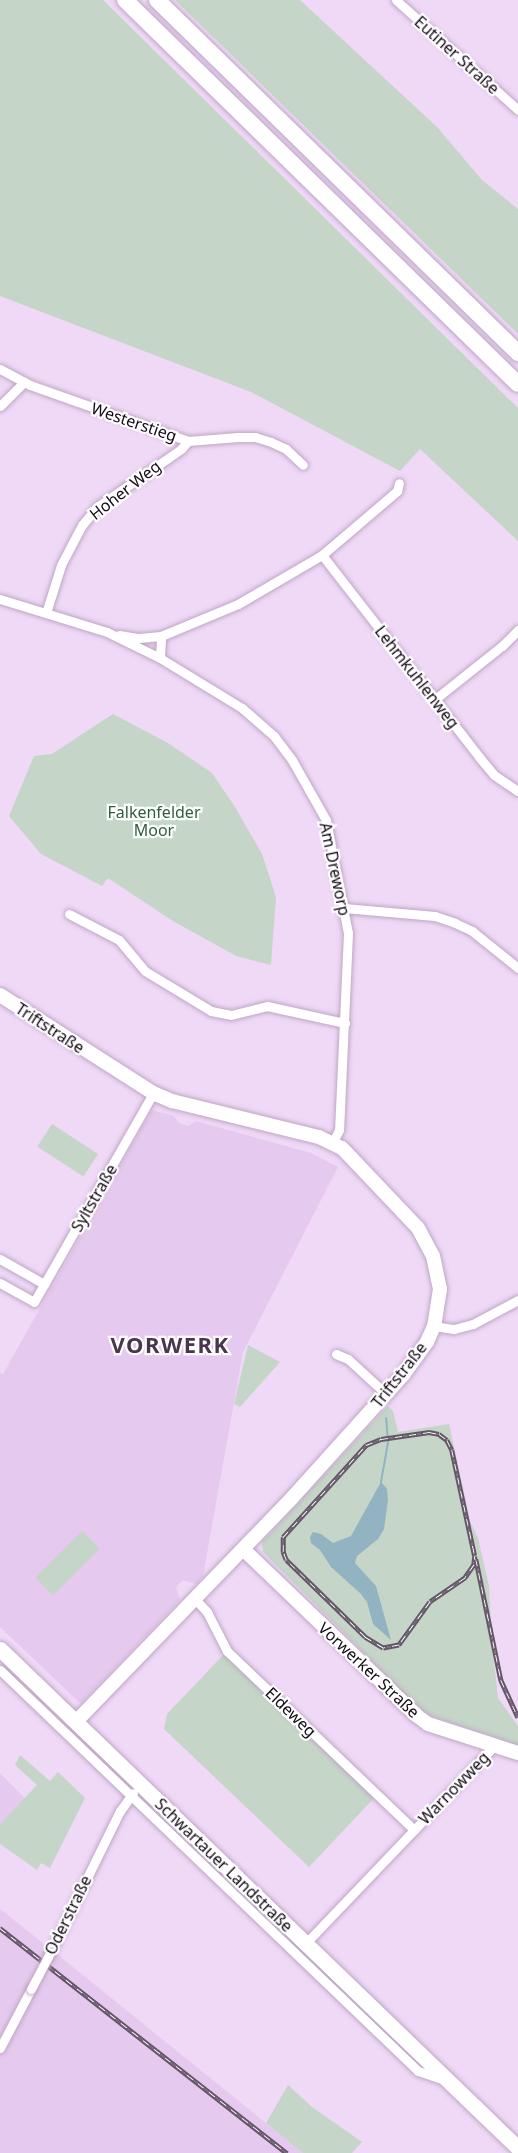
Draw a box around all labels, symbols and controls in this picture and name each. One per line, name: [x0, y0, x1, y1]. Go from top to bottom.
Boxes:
street label: Eutiner Straße: [411, 12, 503, 98]
street label: Westerstieg: [89, 398, 179, 446]
street label: Hoher Weg: [86, 456, 164, 524]
street label: Lehmkuhlenweg: [371, 622, 463, 732]
park label: Falkenfelder Moor: [108, 802, 200, 840]
street label: Am Dreworp: [316, 821, 354, 917]
street label: Triftstraße: [12, 999, 88, 1057]
street label: Syltstraße: [67, 1161, 121, 1235]
district label: VORWERK: [110, 1332, 230, 1358]
street label: Triftstraße: [367, 1338, 431, 1412]
street label: Vorwerker Straße: [315, 1618, 423, 1722]
street label: Eldeweg: [262, 1683, 320, 1741]
street label: Warnowweg: [415, 1748, 493, 1828]
street label: Schwartauer Landstraße: [151, 1794, 297, 1936]
street label: Oderstraße: [41, 1872, 95, 1958]

